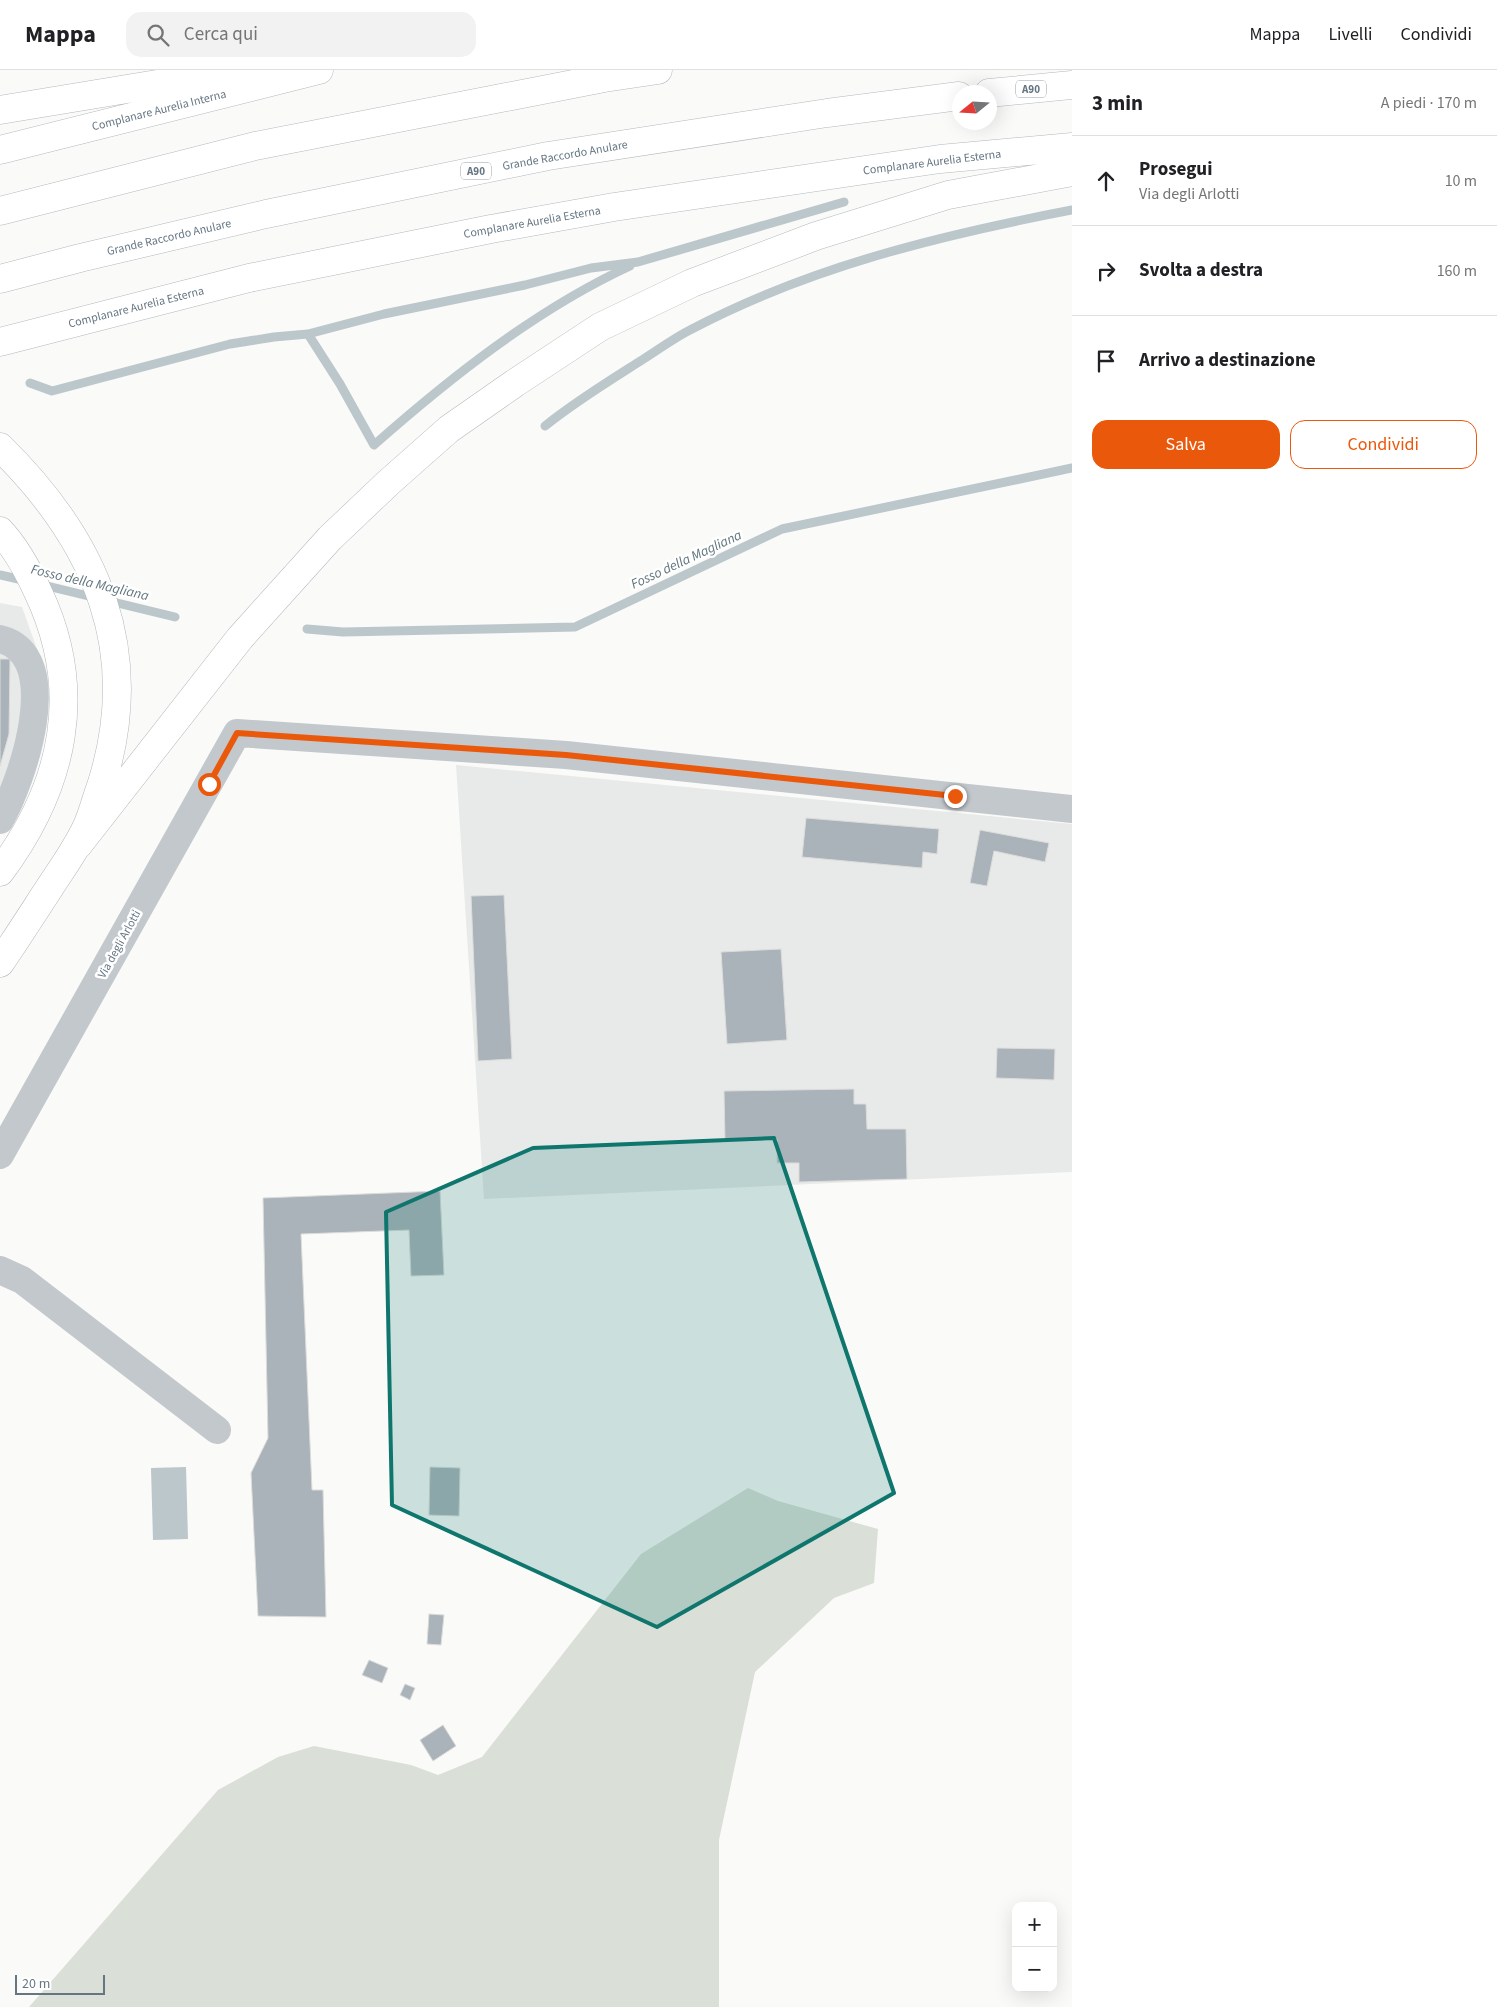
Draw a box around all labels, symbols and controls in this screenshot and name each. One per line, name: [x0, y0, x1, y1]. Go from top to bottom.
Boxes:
search box: [126, 12, 476, 57]
text: Mappa: [25, 17, 96, 52]
icon: search: [144, 21, 172, 49]
text: Cerca qui: [184, 21, 258, 48]
text: Mappa: [1249, 22, 1300, 47]
text: Livelli: [1328, 22, 1372, 47]
text: Condividi: [1400, 22, 1472, 47]
road number: A90: [1016, 80, 1046, 98]
north arrow: [952, 85, 997, 130]
street label: Complanare Aurelia Interna: [90, 86, 228, 135]
text: 3 min: [1092, 88, 1143, 118]
text: A piedi · 170 m: [1381, 92, 1477, 114]
street label: Grande Raccordo Anulare: [501, 136, 629, 175]
street label: Complanare Aurelia Esterna: [862, 146, 1002, 179]
text: Prosegui: [1139, 156, 1212, 183]
road number: A90: [461, 162, 491, 180]
icon: ahead: [1092, 167, 1120, 195]
text: 10 m: [1445, 170, 1477, 192]
text: Via degli Arlotti: [1139, 183, 1240, 205]
street label: Complanare Aurelia Esterna: [462, 202, 602, 243]
street label: Grande Raccordo Anulare: [105, 215, 233, 260]
icon: right: [1092, 257, 1120, 285]
text: Svolta a destra: [1139, 257, 1263, 284]
text: 160 m: [1437, 260, 1477, 282]
street label: Complanare Aurelia Esterna: [67, 282, 206, 333]
icon: arrive: [1092, 347, 1120, 375]
text: Arrivo a destinazione: [1139, 347, 1316, 374]
button: Salva: [1092, 420, 1280, 469]
button: Condividi: [1290, 420, 1477, 469]
water label: Fosso della Magliana: [628, 525, 746, 594]
water label: Fosso della Magliana: [29, 560, 151, 606]
route start: [198, 773, 221, 796]
route end: [944, 785, 967, 808]
street label: Via degli Arlotti: [94, 907, 145, 981]
map controls: [1012, 1902, 1057, 1992]
button: +: [1012, 1902, 1057, 1947]
button: −: [1012, 1947, 1057, 1992]
scale bar: [15, 1972, 105, 1995]
text: 20 m: [22, 1974, 50, 1994]

